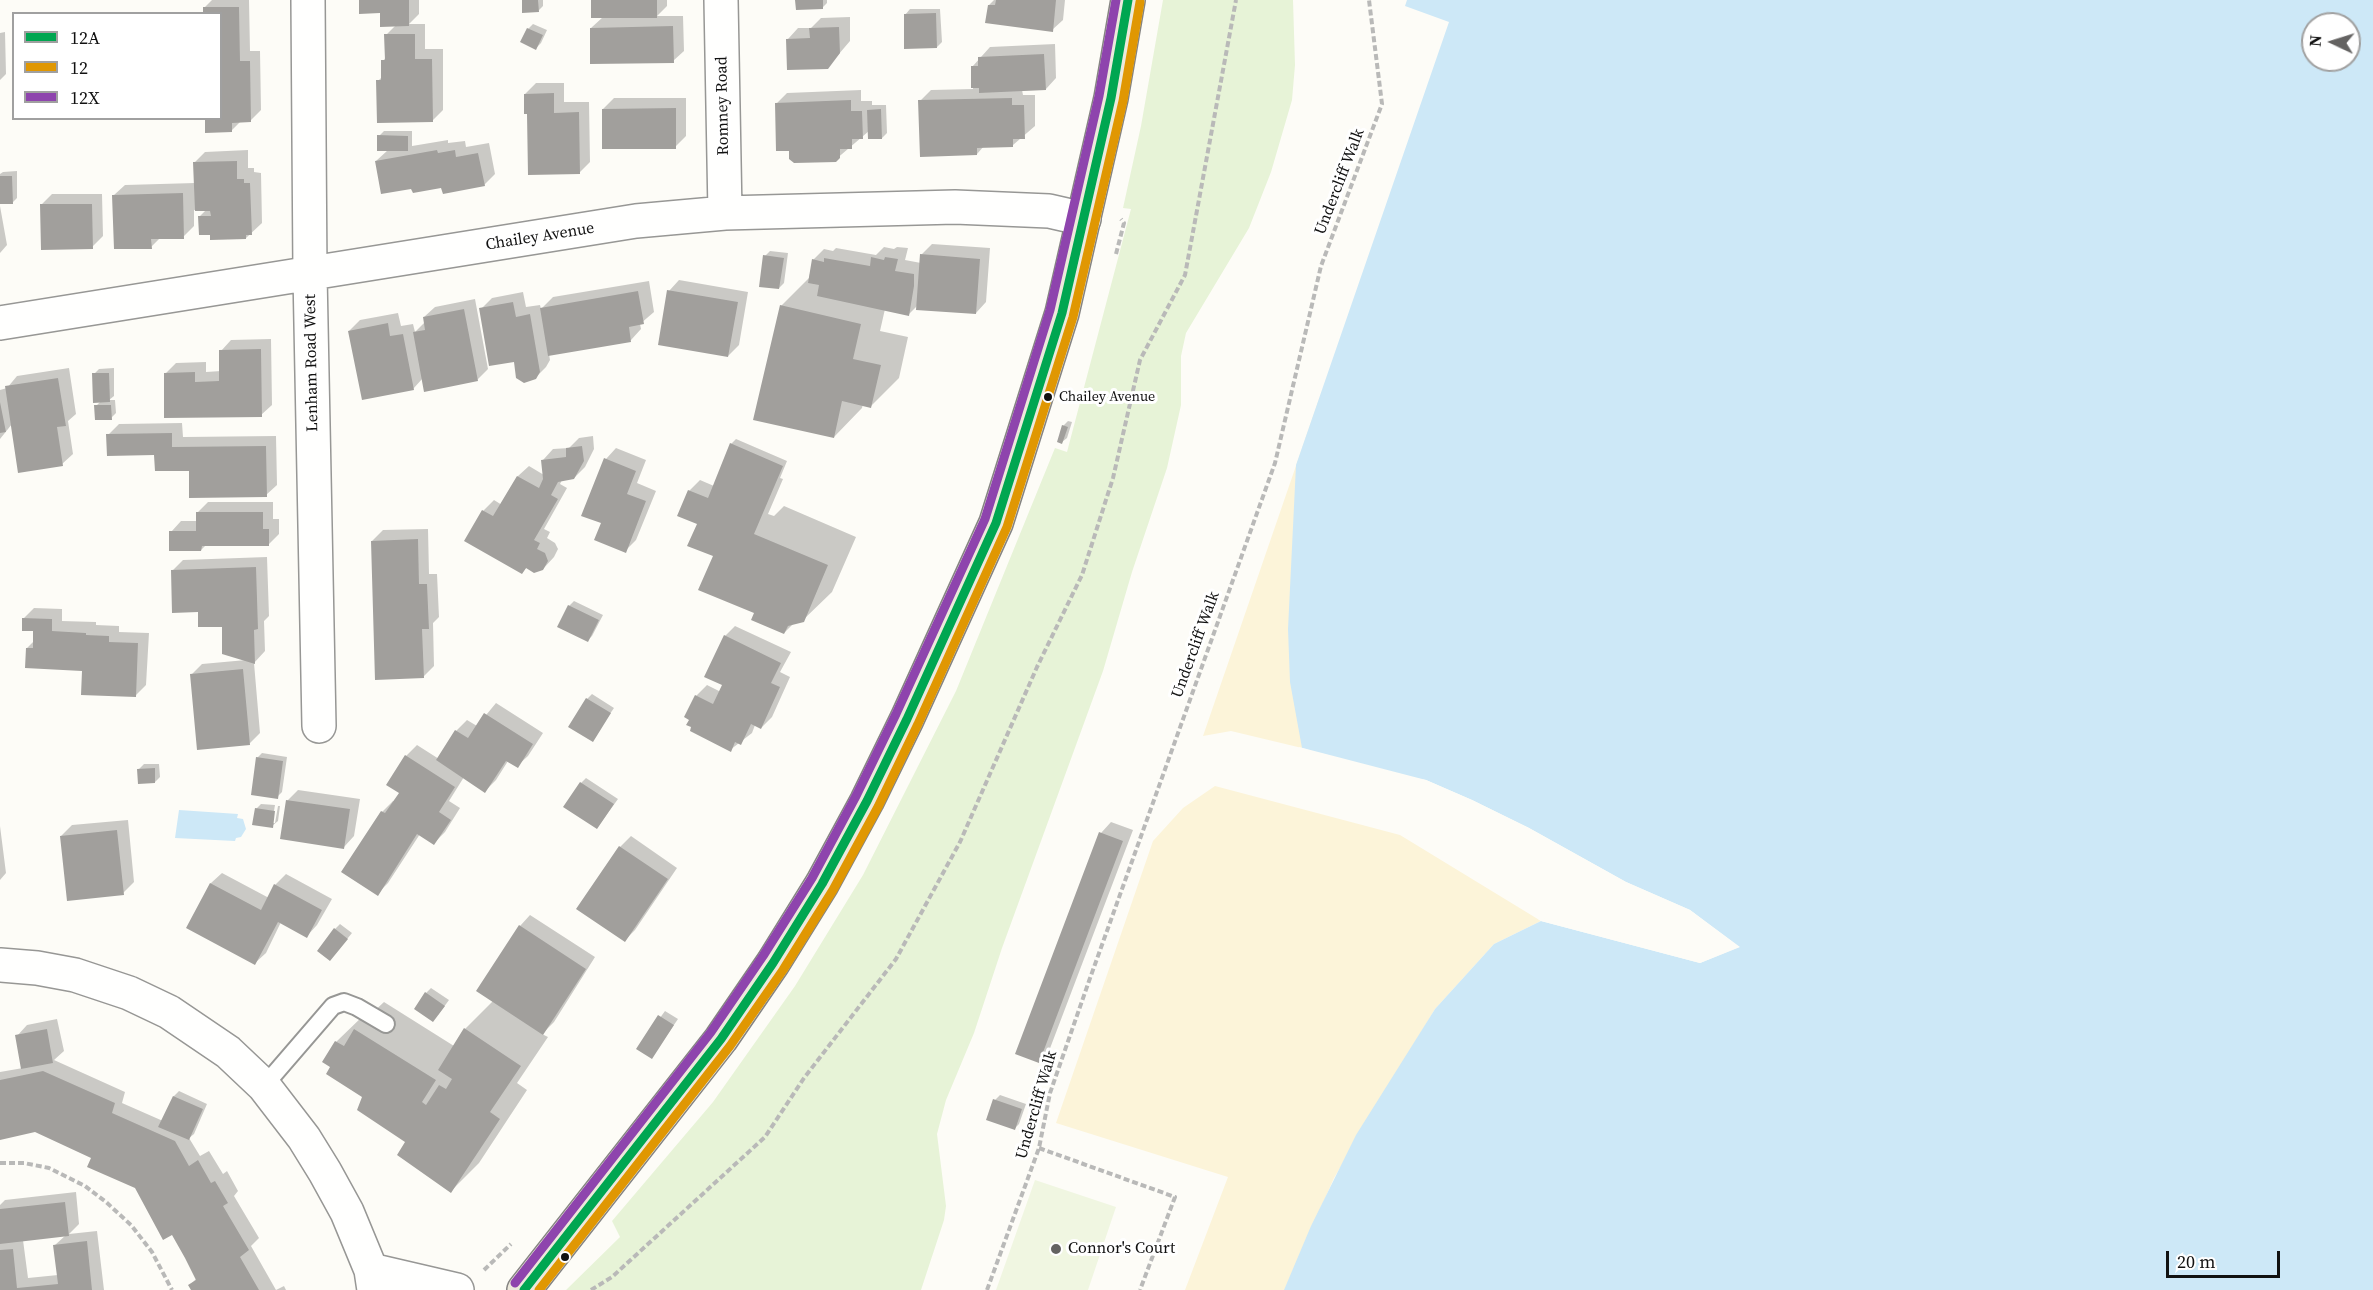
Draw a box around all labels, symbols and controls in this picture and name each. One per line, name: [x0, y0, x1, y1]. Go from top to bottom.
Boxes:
legend: [12, 12, 222, 120]
north arrow: [2301, 12, 2361, 72]
text: 12A: [70, 25, 100, 50]
text: N: [2304, 34, 2326, 47]
text: 12: [70, 55, 88, 80]
street label: Romney Road: [713, 56, 733, 156]
text: 12X: [70, 85, 100, 110]
street label: Undercliff Walk: [1311, 126, 1369, 238]
street label: Chailey Avenue: [484, 219, 596, 255]
street label: Lenham Road West: [301, 294, 323, 432]
place label: Chailey Avenue: [1059, 389, 1155, 405]
marker: Chailey Avenue: [1042, 391, 1054, 403]
street label: Undercliff Walk: [1168, 589, 1224, 701]
street label: Undercliff Walk: [1012, 1049, 1062, 1161]
place label: Connor's Court: [1068, 1239, 1175, 1259]
scale bar: [2169, 1239, 2283, 1277]
marker: Connor's Court: [1049, 1242, 1063, 1256]
text: 20 m: [2177, 1249, 2215, 1274]
unlabelled marker: [559, 1251, 571, 1263]

